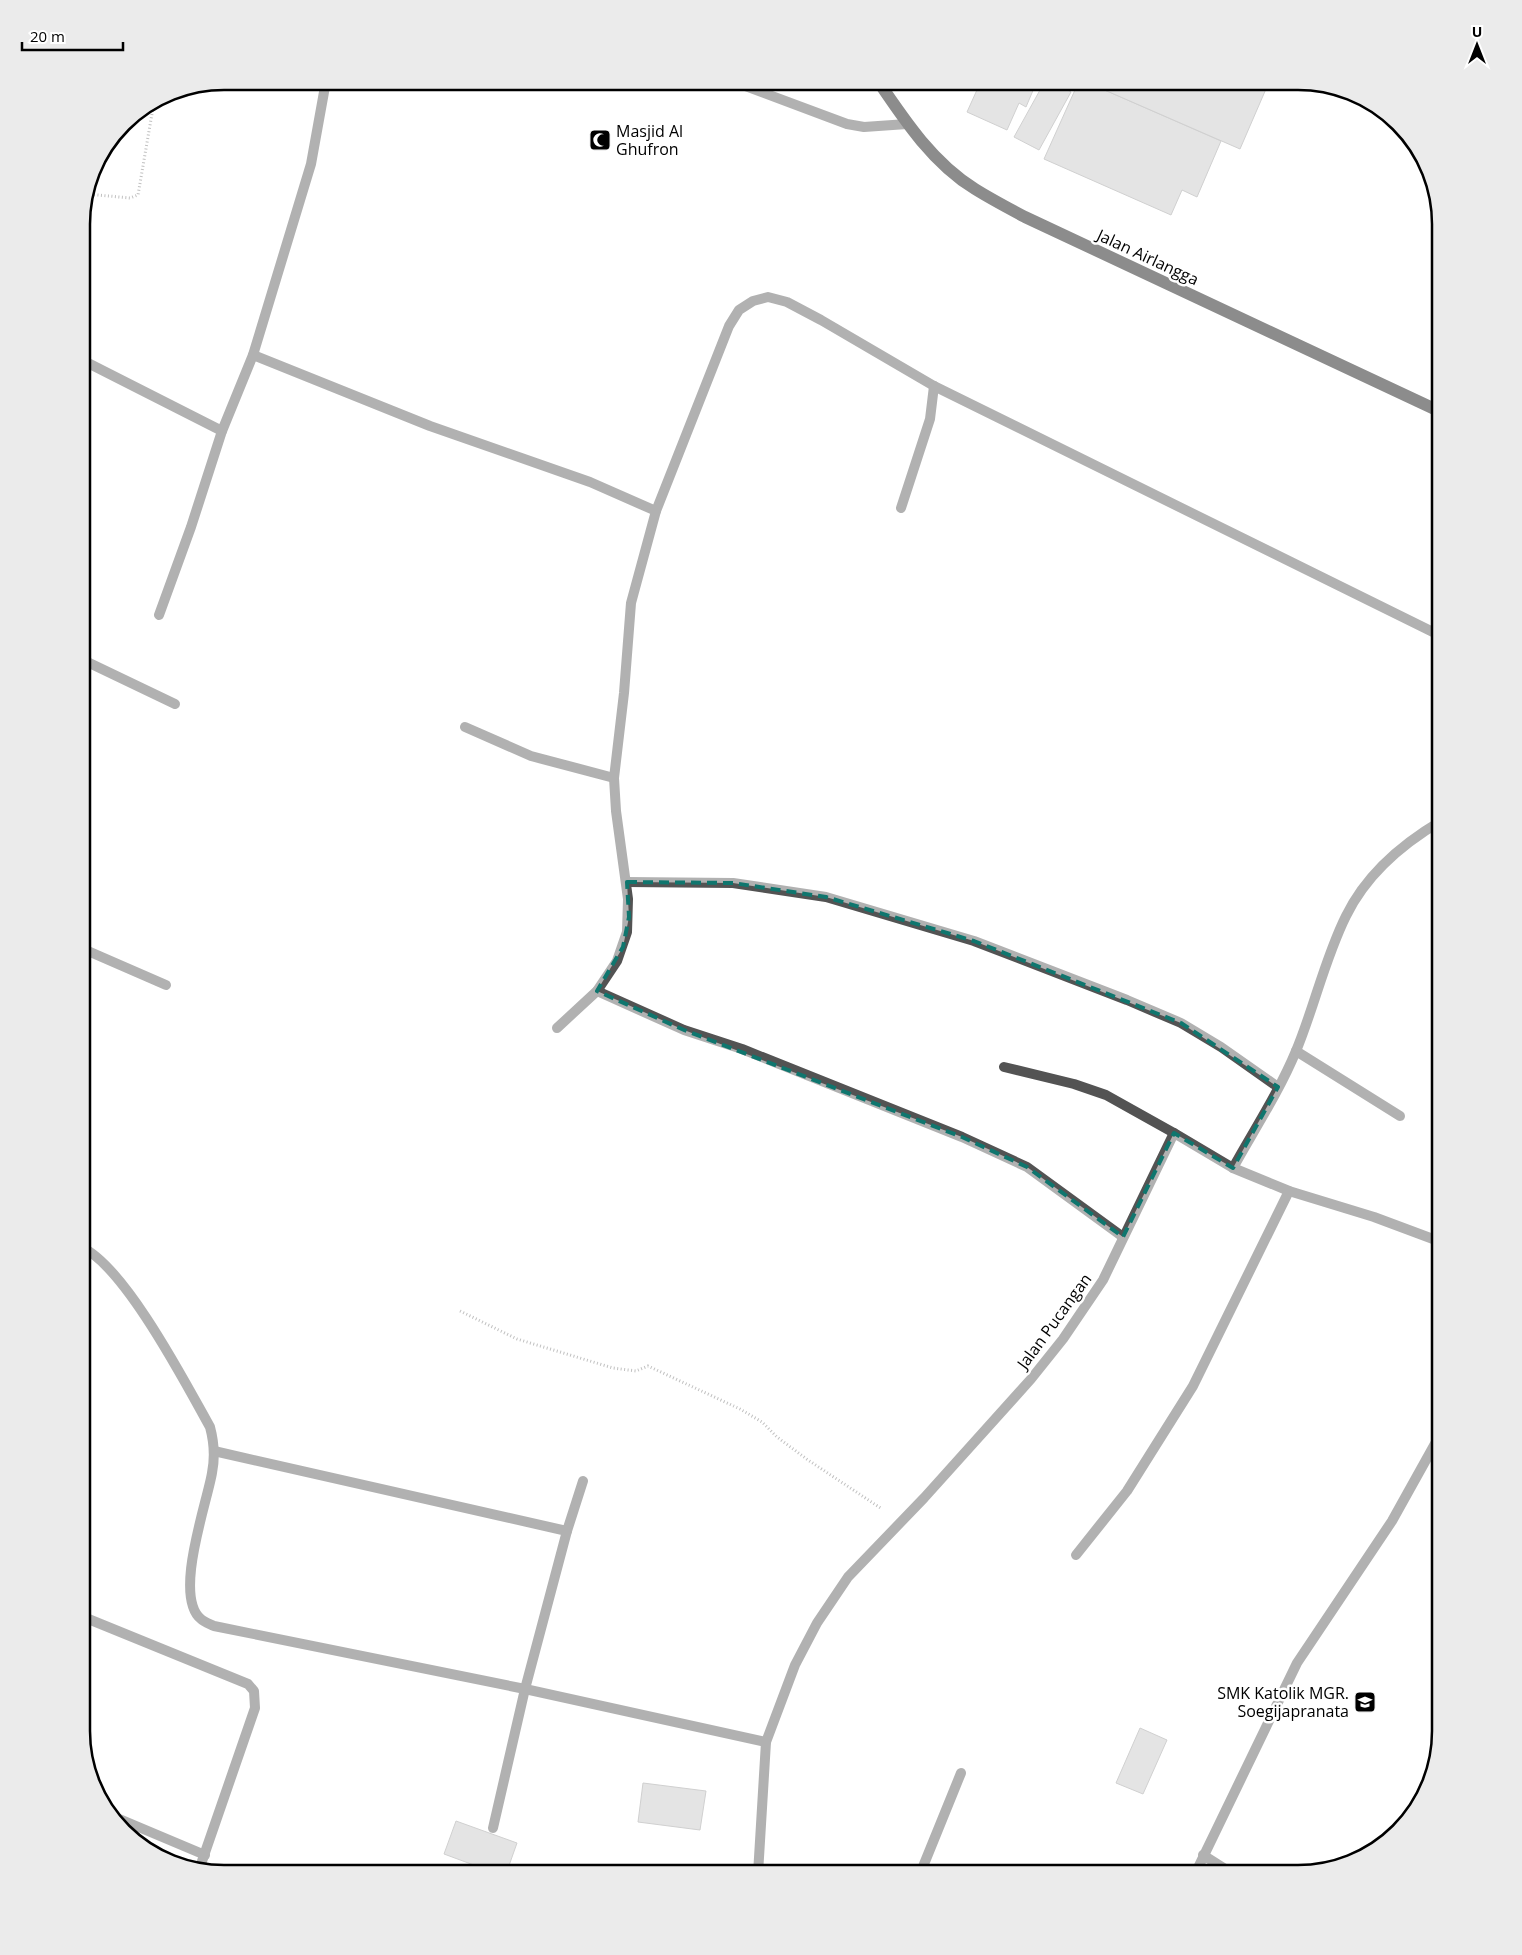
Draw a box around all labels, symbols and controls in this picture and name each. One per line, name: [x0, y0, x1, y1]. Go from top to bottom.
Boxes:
scale bar: [22, 20, 124, 52]
north arrow: [1452, 20, 1502, 70]
text: U: [1472, 22, 1482, 41]
text: 20 m: [30, 26, 65, 46]
place label: Masjid Al Ghufron: [616, 120, 683, 160]
mosque icon: Masjid Al Ghufron: [588, 128, 612, 152]
street label: Jalan Airlangga: [1092, 223, 1202, 290]
street label: Jalan Pucangan: [1011, 1269, 1096, 1375]
place label: SMK Katolik MGR. Soegijapranata: [1217, 1682, 1349, 1722]
school or university icon: SMK Katolik MGR. Soegijapranata: [1353, 1690, 1377, 1714]

